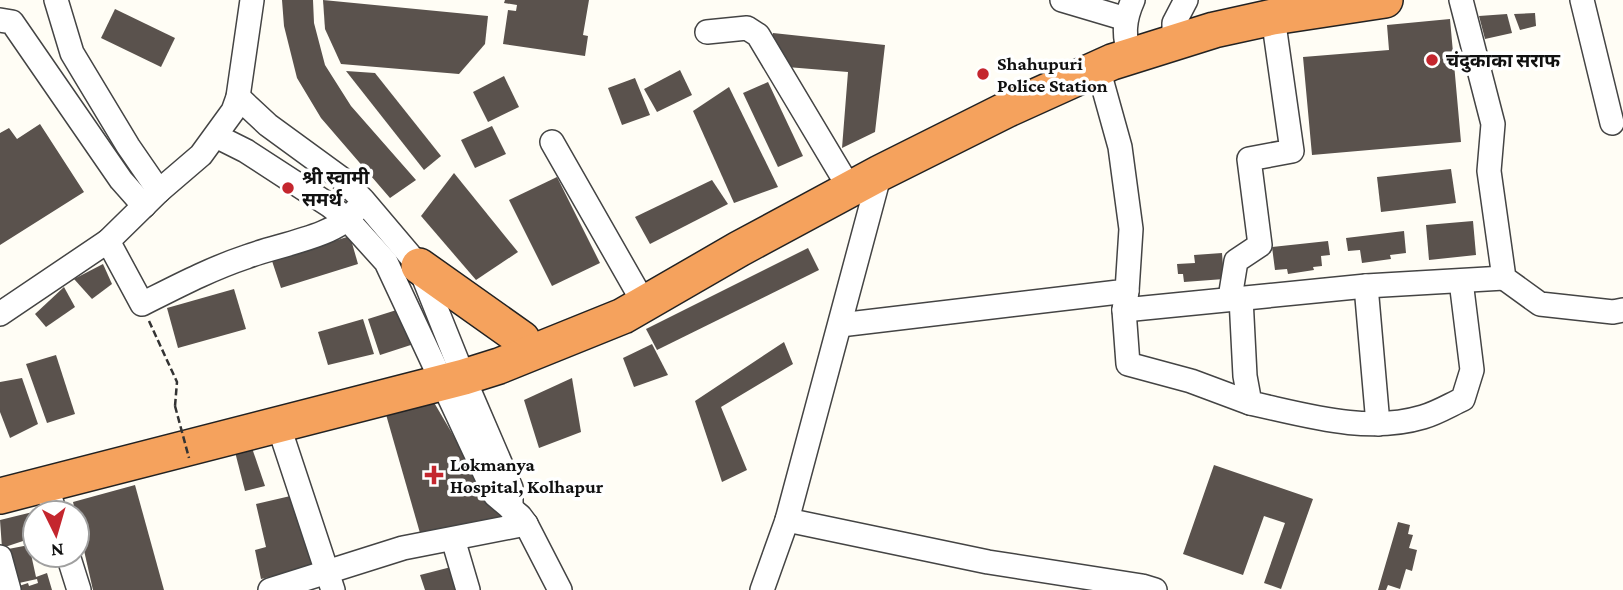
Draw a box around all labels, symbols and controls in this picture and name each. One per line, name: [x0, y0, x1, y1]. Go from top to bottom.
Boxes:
place label: चंदुकाका सराफ: [1446, 50, 1561, 73]
marker: चंदुकाका सराफ: [1424, 52, 1440, 68]
place label: Shahupuri Police Station: [997, 53, 1108, 96]
marker: Shahupuri Police Station: [975, 66, 991, 82]
place label: श्री स्वामी समर्थ: [302, 167, 370, 210]
marker: श्री स्वामी समर्थ: [280, 180, 296, 196]
place label: Lokmanya Hospital, Kolhapur: [450, 454, 604, 497]
marker: Lokmanya Hospital, Kolhapur: [424, 465, 444, 485]
north arrow: [21, 499, 91, 569]
text: N: [50, 539, 65, 561]

